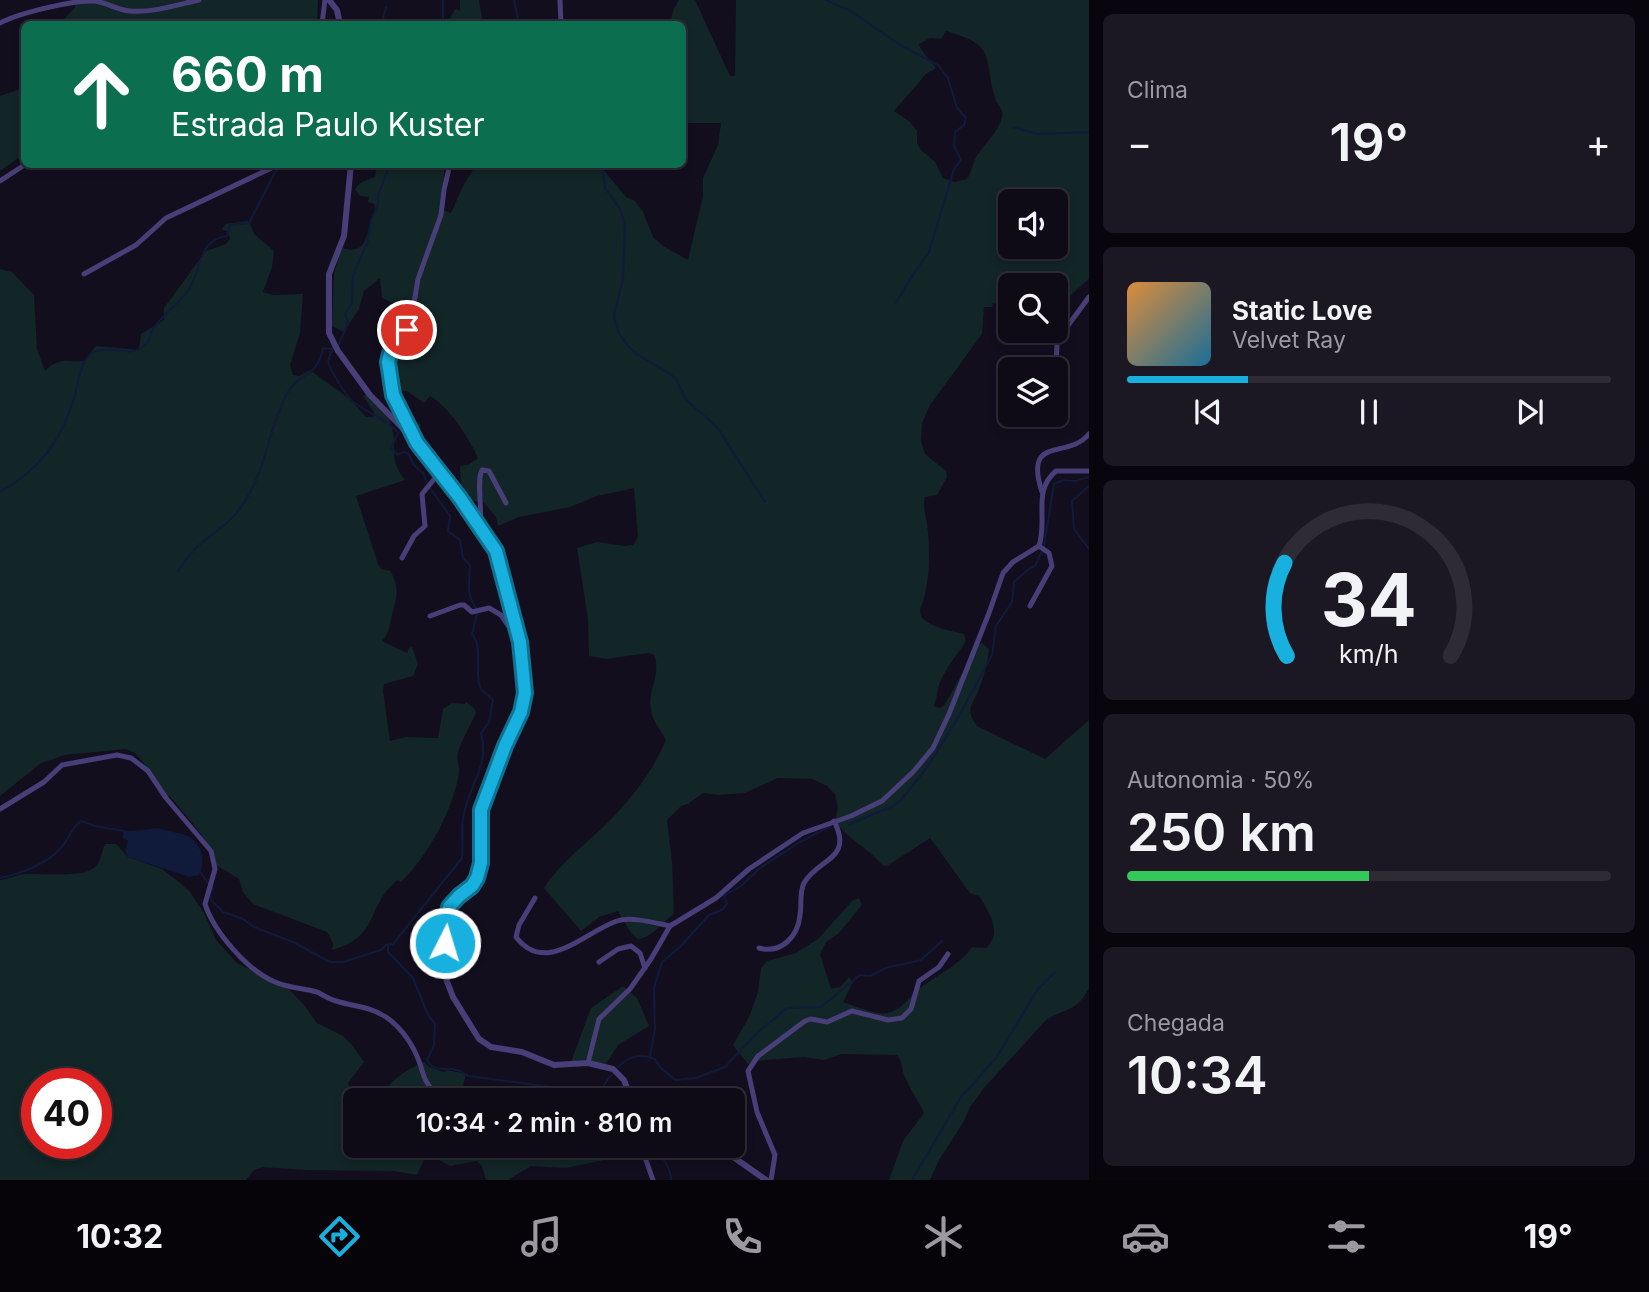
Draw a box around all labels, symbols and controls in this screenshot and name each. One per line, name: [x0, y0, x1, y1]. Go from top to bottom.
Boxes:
text: 660 m: [171, 45, 324, 104]
icon: ahead: [56, 49, 147, 140]
text: Clima: [1127, 76, 1188, 104]
text: Estrada Paulo Kuster: [171, 105, 485, 144]
text: 19°: [1329, 111, 1409, 174]
text: −: [1127, 120, 1152, 166]
text: +: [1586, 120, 1611, 166]
map controls: [998, 189, 1068, 427]
button: sound: [998, 189, 1068, 259]
button: search: [998, 273, 1068, 343]
text: Static Love: [1232, 295, 1373, 326]
pin: [377, 300, 437, 360]
icon: arrive: [388, 311, 426, 349]
text: Velvet Ray: [1232, 326, 1346, 354]
button: layers: [998, 357, 1068, 427]
icon: previous: [1189, 393, 1227, 431]
icon: pause: [1350, 393, 1388, 431]
icon: next: [1511, 393, 1549, 431]
text: 34: [1321, 555, 1417, 644]
text: km/h: [1339, 639, 1399, 669]
text: Autonomia · 50%: [1127, 766, 1314, 794]
text: 250 km: [1127, 801, 1316, 864]
position arrow: [408, 906, 482, 980]
text: Chegada: [1127, 1009, 1225, 1037]
text: 10:34: [1127, 1044, 1268, 1107]
speed limit sign: 40: [21, 1068, 112, 1159]
text: 10:34 · 2 min · 810 m: [416, 1107, 672, 1138]
icon: directions: [315, 1212, 364, 1261]
icon: music: [517, 1212, 566, 1261]
icon: phone: [718, 1212, 767, 1261]
icon: climate: [919, 1212, 968, 1261]
icon: car: [1121, 1212, 1170, 1261]
icon: filters: [1322, 1212, 1371, 1261]
text: 10:32: [76, 1217, 163, 1256]
text: 19°: [1523, 1217, 1573, 1256]

